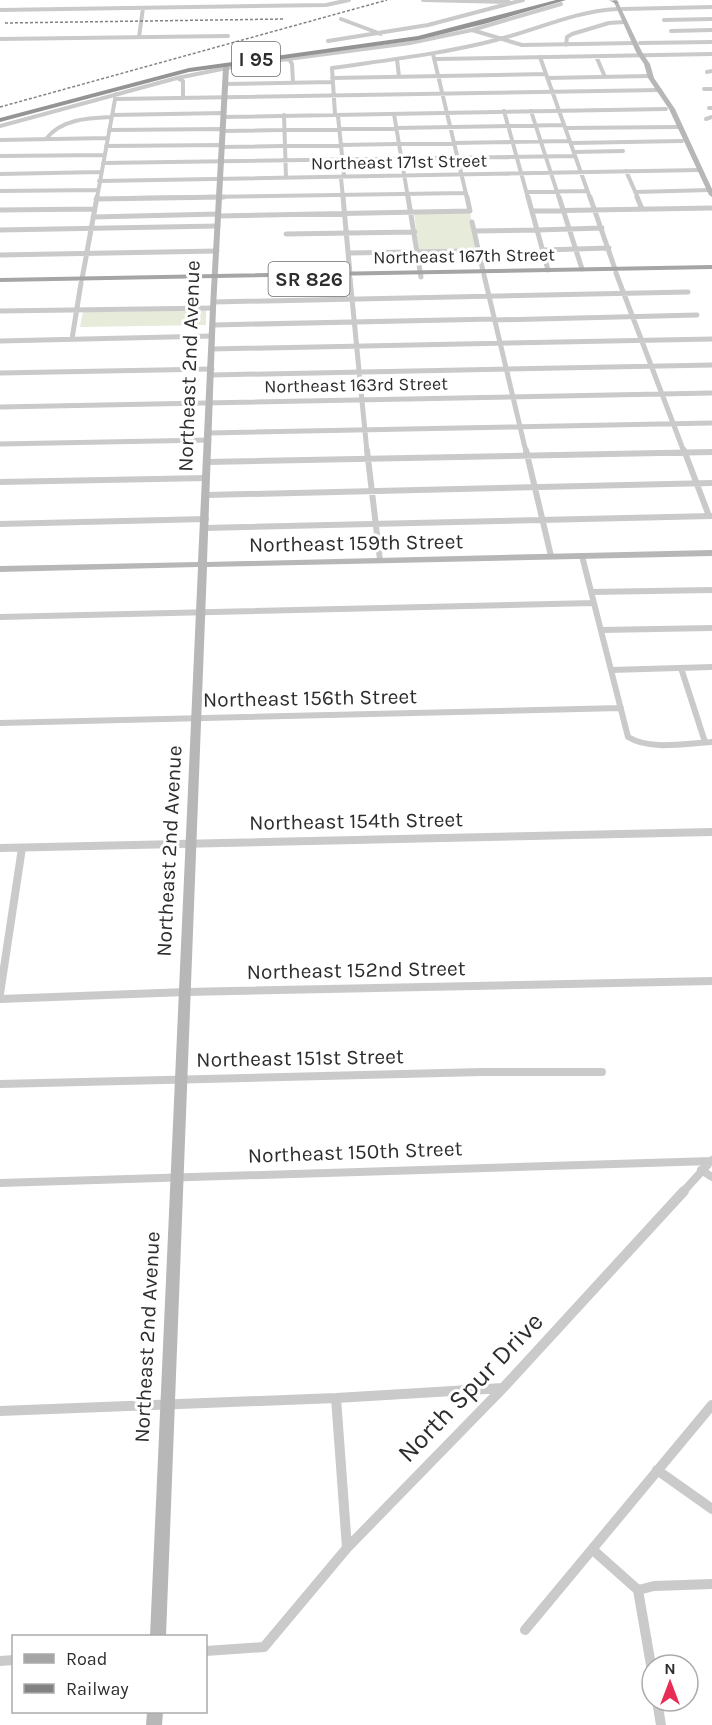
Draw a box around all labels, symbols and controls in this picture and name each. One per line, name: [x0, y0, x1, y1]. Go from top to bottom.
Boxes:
road number: I 95: [232, 42, 280, 76]
street label: Northeast 171st Street: [311, 149, 488, 175]
street label: Northeast 167th Street: [373, 243, 555, 269]
street label: Northeast 2nd Avenue: [173, 260, 205, 472]
road number: SR 826: [268, 262, 350, 296]
street label: Northeast 163rd Street: [264, 372, 448, 398]
street label: Northeast 159th Street: [249, 529, 464, 557]
street label: Northeast 156th Street: [203, 684, 417, 712]
street label: Northeast 2nd Avenue: [151, 745, 187, 957]
street label: Northeast 154th Street: [249, 807, 463, 835]
street label: Northeast 152nd Street: [246, 956, 466, 984]
street label: Northeast 151st Street: [196, 1044, 404, 1072]
street label: Northeast 150th Street: [247, 1136, 463, 1168]
street label: Northeast 2nd Avenue: [129, 1231, 165, 1443]
street label: North Spur Drive: [391, 1306, 550, 1469]
legend: [12, 1635, 207, 1713]
text: Road: [66, 1648, 107, 1670]
north arrow: [640, 1653, 700, 1713]
text: N: [664, 1659, 676, 1678]
text: Railway: [66, 1678, 129, 1700]

